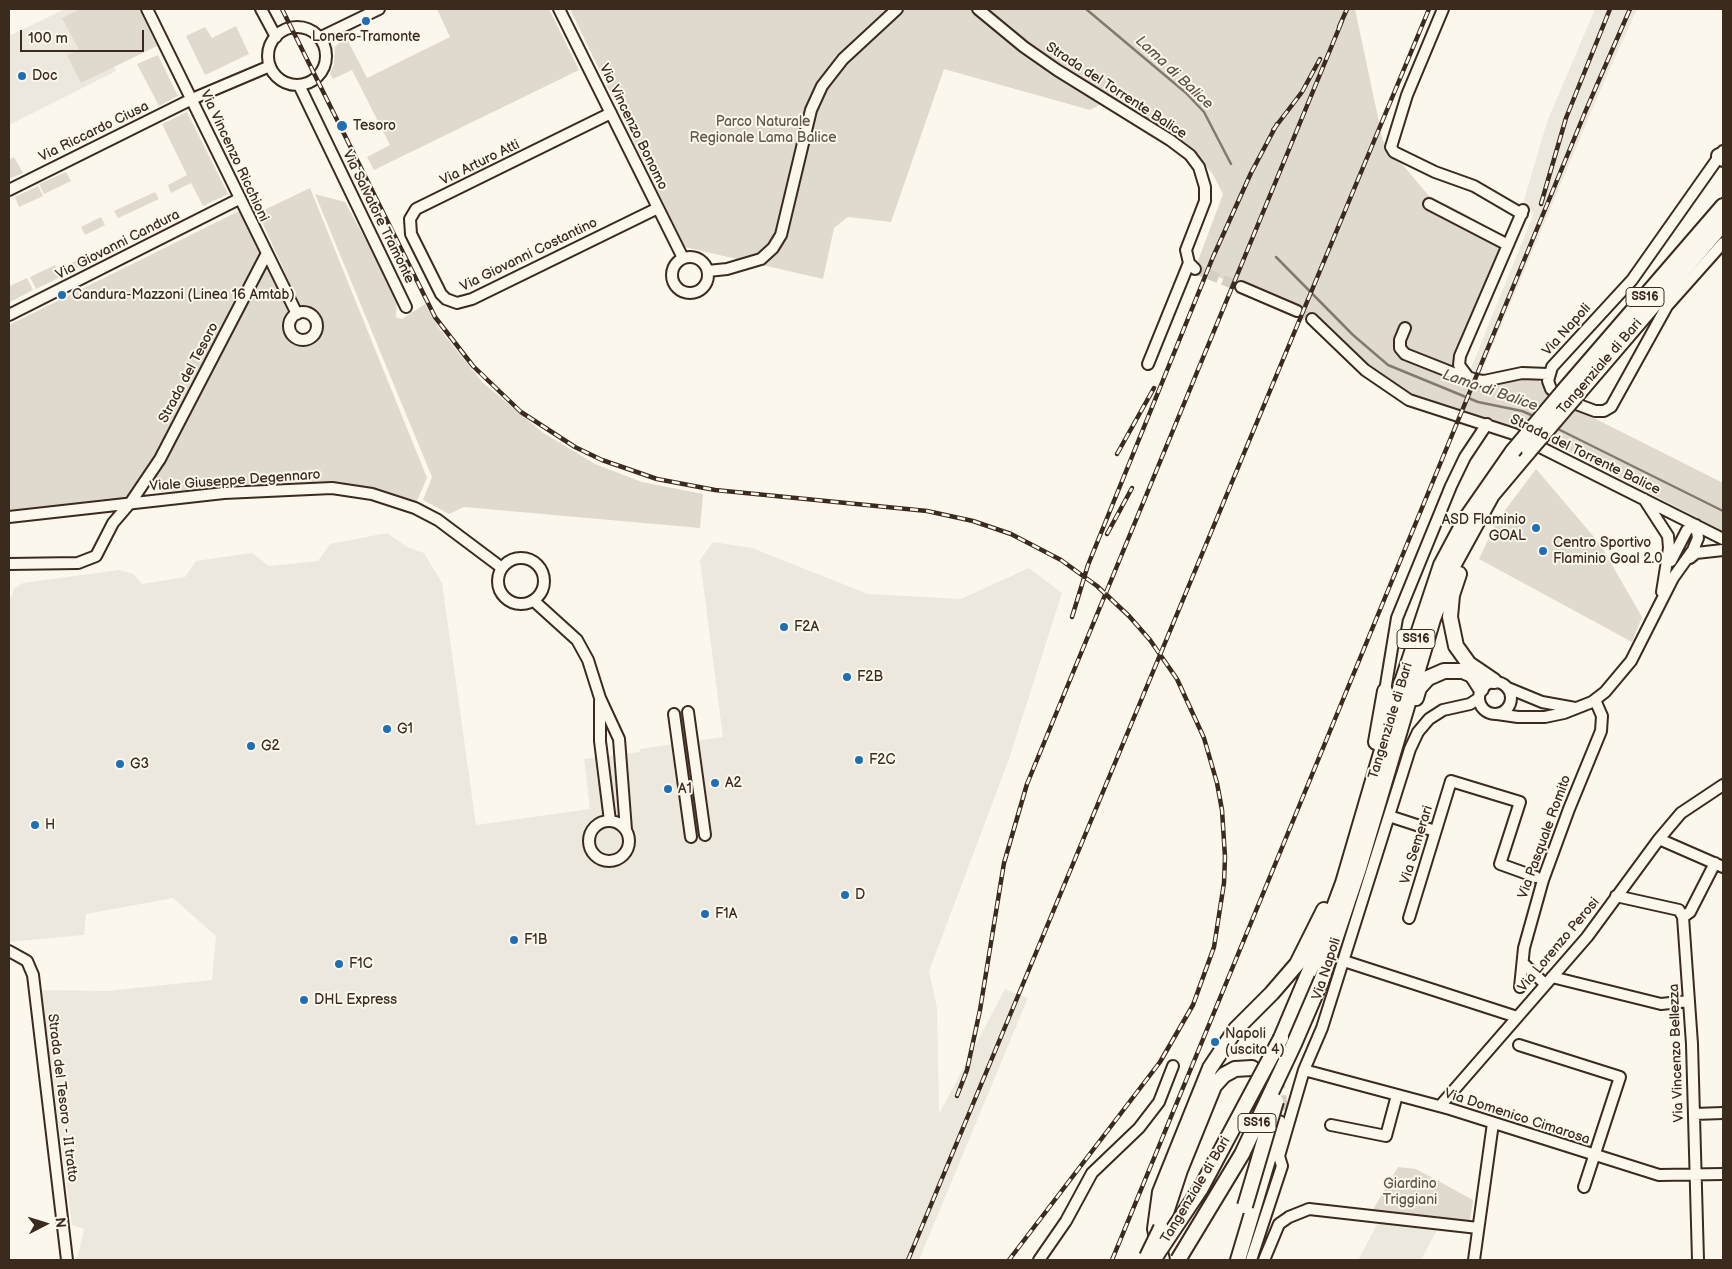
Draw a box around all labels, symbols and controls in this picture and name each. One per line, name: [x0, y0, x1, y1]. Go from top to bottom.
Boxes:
marker: Lonero-Tramonte: [360, 15, 372, 27]
scale bar: [22, 20, 146, 52]
text: 100 m: [28, 29, 68, 48]
place label: Lonero-Tramonte: [312, 29, 420, 45]
water label: Lama di Balice: [1132, 33, 1216, 113]
street label: Strada del Torrente Balice: [1042, 39, 1190, 143]
street label: Via Vincenzo Bonomo: [595, 61, 671, 193]
place label: Doc: [32, 68, 57, 84]
marker: Doc: [16, 70, 28, 82]
street label: Via Vincenzo Ricchioni: [196, 87, 272, 225]
street label: Via Riccardo Ciusa: [36, 98, 152, 166]
park label: Parco Naturale Regionale Lama Balice: [690, 114, 836, 146]
place label: Tesoro: [353, 118, 396, 134]
marker: Tesoro: [335, 119, 349, 133]
street label: Via Arturo Atti: [438, 137, 522, 189]
street label: Via Salvatore Tramonte: [338, 148, 418, 286]
street label: Via Giovanni Candura: [53, 206, 183, 284]
street label: Via Giovanni Costantino: [458, 214, 600, 296]
place label: Candura-Mazzoni (Linea 16 Amtab): [72, 287, 295, 303]
road number: SS16: [1626, 288, 1664, 306]
marker: Candura-Mazzoni (Linea 16 Amtab): [56, 289, 68, 301]
street label: Via Napoli: [1539, 300, 1595, 360]
street label: Tangenziale di Bari: [1554, 316, 1646, 418]
street label: Strada del Tesoro: [155, 320, 223, 426]
water label: Lama di Balice: [1440, 366, 1540, 416]
street label: Strada del Torrente Balice: [1507, 411, 1663, 499]
street label: Viale Giuseppe Degennaro: [149, 467, 321, 495]
place label: ASD Flaminio GOAL: [1442, 512, 1526, 544]
marker: ASD Flaminio GOAL: [1530, 522, 1542, 534]
place label: Centro Sportivo Flaminio Goal 2.0: [1553, 535, 1663, 568]
marker: Centro Sportivo Flaminio Goal 2.0: [1537, 545, 1549, 557]
place label: F2A: [794, 619, 819, 635]
marker: F2A: [778, 621, 790, 633]
road number: SS16: [1397, 630, 1435, 648]
street label: Tangenziale di Bari: [1365, 661, 1417, 781]
place label: F2B: [857, 669, 883, 685]
marker: F2B: [841, 671, 853, 683]
place label: G1: [397, 721, 413, 737]
marker: G1: [381, 723, 393, 735]
place label: G2: [261, 738, 280, 754]
marker: G2: [245, 740, 257, 752]
place label: F2C: [869, 752, 896, 768]
marker: F2C: [853, 754, 865, 766]
place label: G3: [130, 756, 149, 772]
marker: G3: [114, 758, 126, 770]
street label: Via Pasquale Romito: [1515, 773, 1575, 901]
place label: A2: [725, 775, 742, 791]
marker: A2: [709, 777, 721, 789]
place label: A1: [678, 781, 692, 797]
marker: A1: [662, 783, 674, 795]
street label: Via Semerari: [1397, 804, 1437, 886]
place label: H: [45, 817, 55, 833]
marker: H: [29, 819, 41, 831]
place label: D: [855, 887, 865, 903]
marker: D: [839, 889, 851, 901]
street label: Via Lorenzo Perosi: [1515, 894, 1603, 996]
place label: F1A: [715, 906, 737, 922]
marker: F1A: [699, 908, 711, 920]
place label: F1B: [524, 932, 547, 948]
marker: F1B: [508, 934, 520, 946]
street label: Via Napoli: [1309, 936, 1345, 1002]
place label: F1C: [349, 956, 373, 972]
marker: F1C: [333, 958, 345, 970]
street label: Via Vincenzo Bellezza: [1666, 983, 1688, 1123]
place label: DHL Express: [314, 992, 397, 1008]
marker: DHL Express: [298, 994, 310, 1006]
street label: Strada del Tesoro - II tratto: [43, 1013, 81, 1183]
place label: Napoli (uscita 4): [1225, 1026, 1285, 1058]
marker: Napoli (uscita 4): [1209, 1036, 1221, 1048]
street label: Via Domenico Cimarosa: [1442, 1086, 1592, 1148]
road number: SS16: [1238, 1114, 1276, 1132]
street label: Tangenziale di Bari: [1158, 1134, 1234, 1246]
park label: Giardino Triggiani: [1383, 1176, 1437, 1208]
north arrow: [20, 1199, 70, 1249]
text: N: [52, 1217, 69, 1229]

